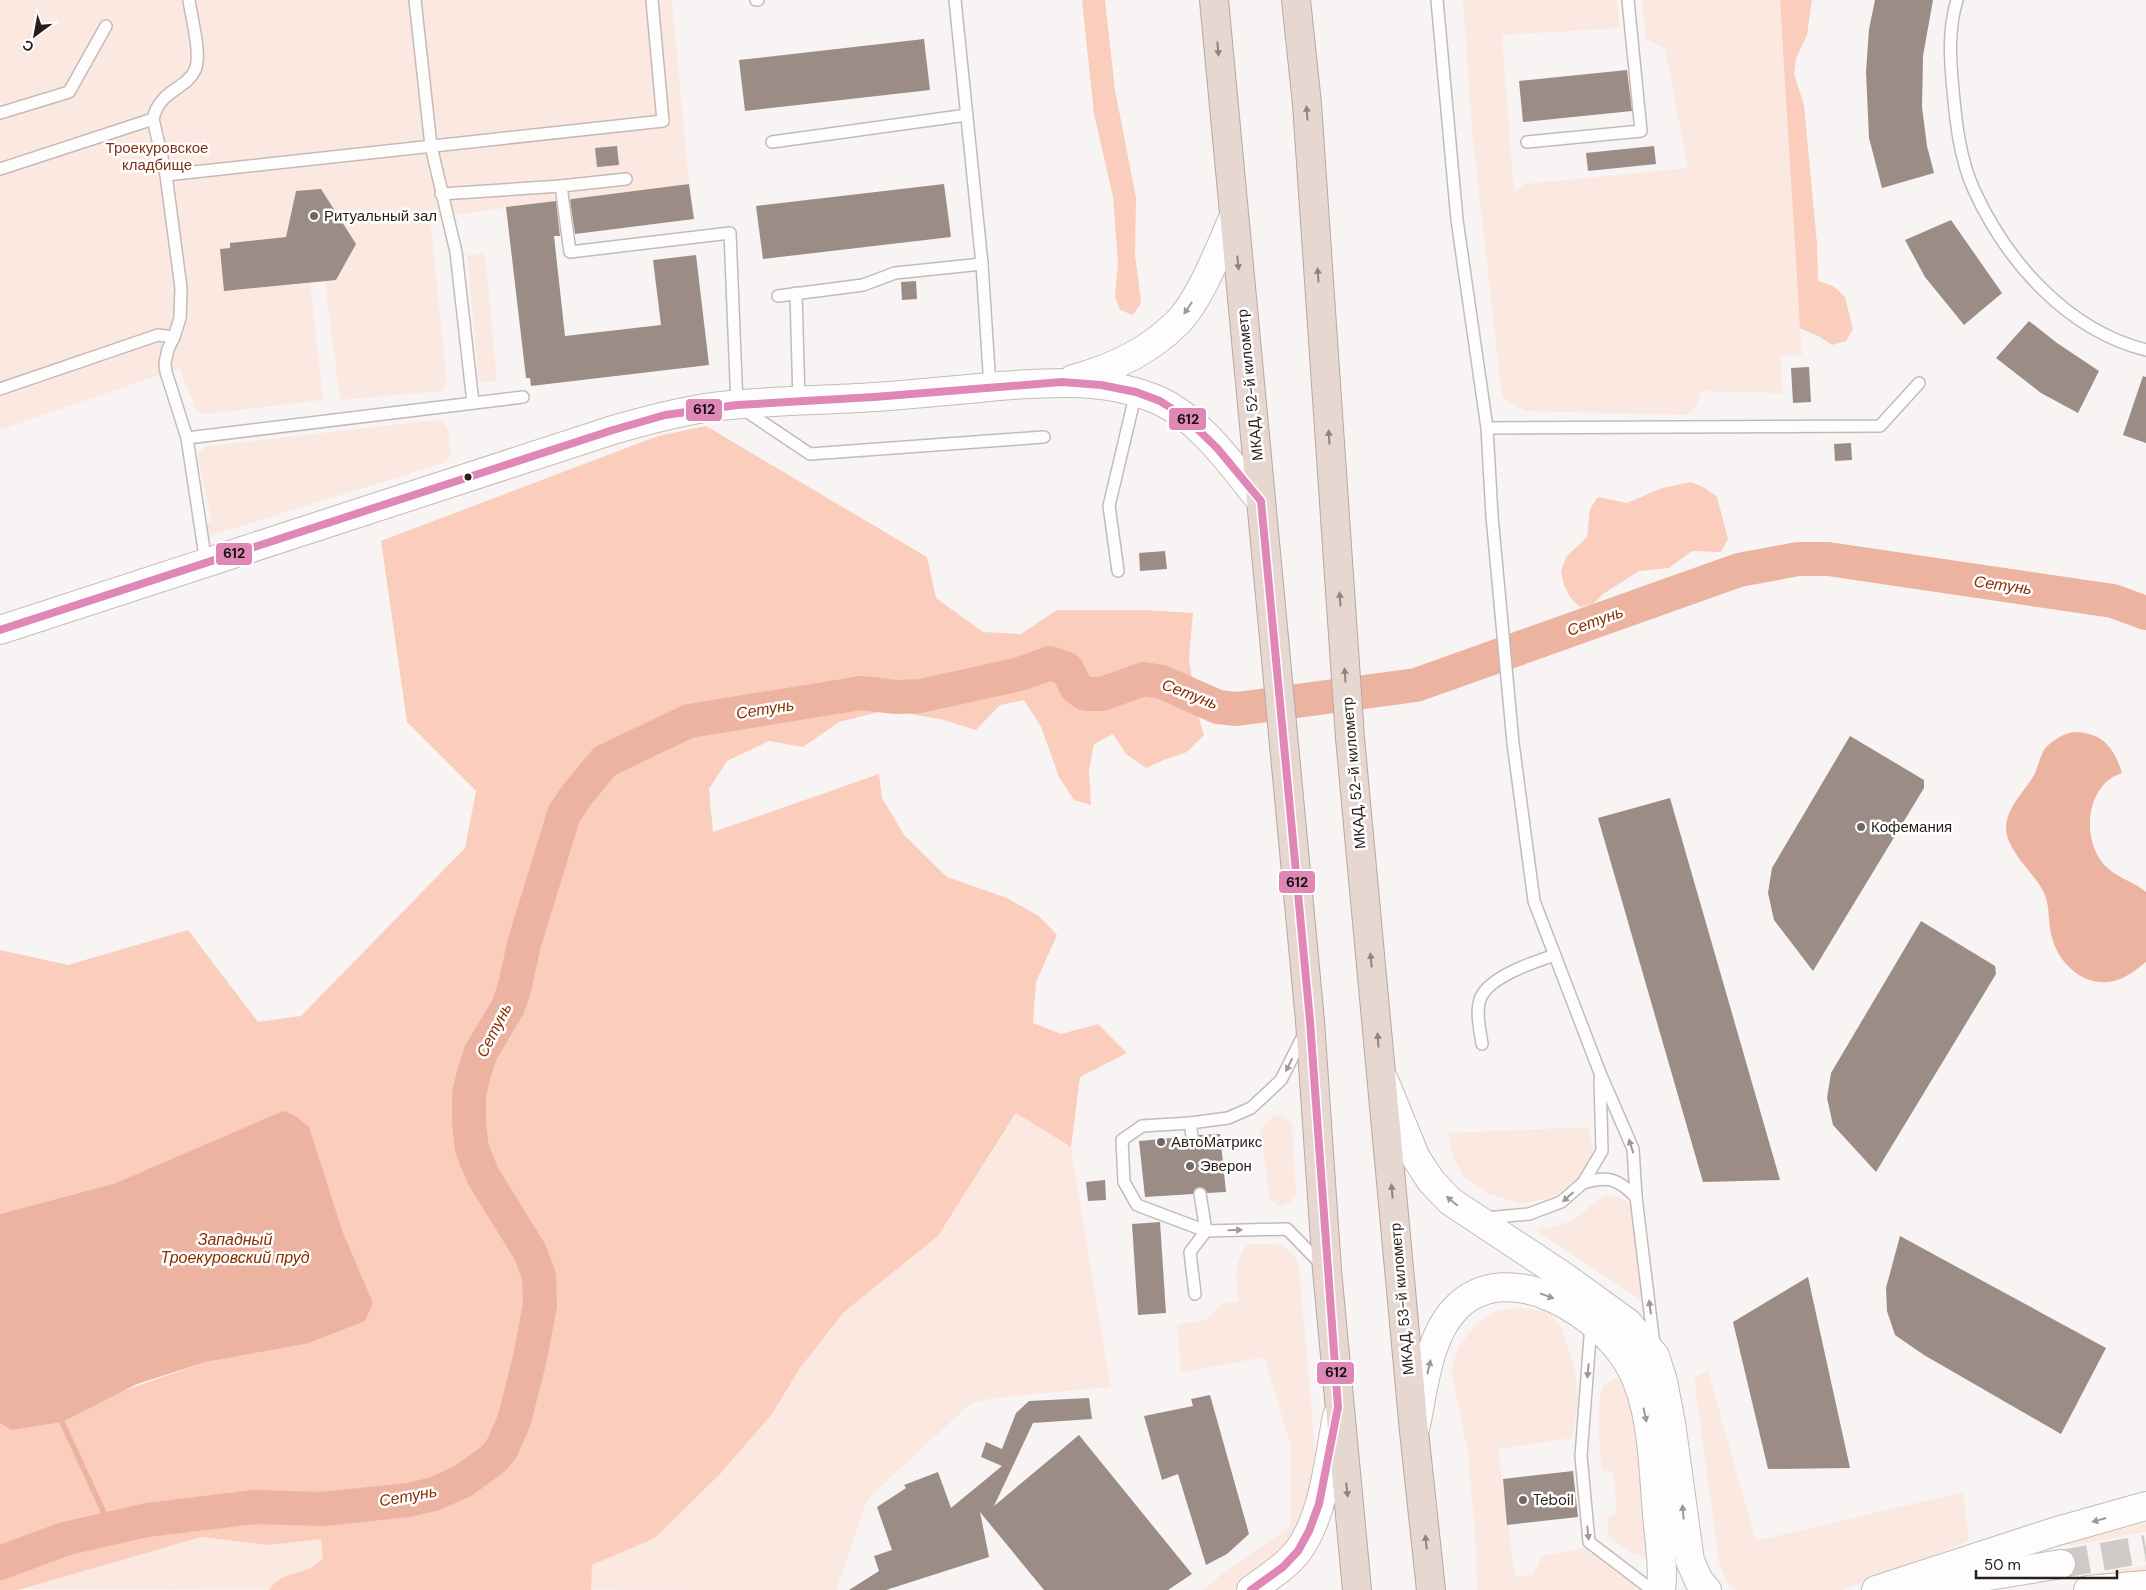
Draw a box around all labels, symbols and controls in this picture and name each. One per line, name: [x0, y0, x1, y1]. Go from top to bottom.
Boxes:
north arrow: [10, 10, 60, 60]
text: С: [19, 36, 37, 56]
one-way arrow: [1214, 41, 1222, 57]
one-way arrow: [1303, 104, 1311, 120]
park label: Троекуровское кладбище: [106, 138, 208, 175]
place label: Ритуальный зал: [324, 206, 437, 226]
marker: Ритуальный зал: [308, 210, 320, 222]
one-way arrow: [1234, 255, 1242, 271]
one-way arrow: [1314, 267, 1322, 283]
one-way arrow: [1183, 301, 1193, 315]
street label: МКАД, 52-й километр: [1232, 308, 1268, 462]
line badge: 612: [685, 398, 723, 422]
text: 612: [693, 400, 715, 418]
line badge: 612: [1168, 407, 1207, 431]
text: 612: [1177, 410, 1199, 428]
one-way arrow: [1324, 429, 1332, 445]
unlabelled marker: [463, 472, 473, 482]
line badge: 612: [215, 542, 253, 566]
text: 612: [223, 544, 245, 562]
water label: Сетунь: [1973, 571, 2033, 599]
one-way arrow: [1335, 591, 1343, 607]
water label: Сетунь: [1564, 601, 1626, 641]
one-way arrow: [1341, 667, 1349, 683]
water label: Сетунь: [1159, 674, 1221, 714]
water label: Сетунь: [734, 694, 796, 724]
street label: МКАД, 52-й километр: [1337, 696, 1371, 850]
place label: Кофемания: [1871, 817, 1952, 837]
marker: Кофемания: [1855, 821, 1867, 833]
line badge: 612: [1278, 870, 1316, 894]
text: 612: [1286, 873, 1308, 891]
one-way arrow: [1367, 951, 1375, 967]
water label: Сетунь: [471, 999, 517, 1061]
one-way arrow: [1374, 1032, 1382, 1048]
one-way arrow: [1285, 1057, 1293, 1072]
place label: АвтоМатрикс: [1171, 1132, 1263, 1152]
marker: АвтоМатрикс: [1155, 1136, 1167, 1148]
one-way arrow: [1626, 1138, 1634, 1153]
place label: Эверон: [1200, 1156, 1252, 1176]
marker: Эверон: [1184, 1160, 1196, 1172]
one-way arrow: [1387, 1183, 1395, 1199]
one-way arrow: [1561, 1191, 1574, 1202]
one-way arrow: [1445, 1196, 1458, 1207]
street label: МКАД, 53-й километр: [1385, 1222, 1419, 1376]
one-way arrow: [1228, 1226, 1244, 1234]
water label: Западный Троекуровский пруд: [160, 1229, 310, 1268]
one-way arrow: [1540, 1292, 1555, 1300]
one-way arrow: [1646, 1299, 1654, 1315]
one-way arrow: [1425, 1359, 1433, 1374]
line badge: 612: [1316, 1361, 1355, 1385]
text: 612: [1325, 1363, 1347, 1381]
one-way arrow: [1583, 1363, 1591, 1379]
one-way arrow: [1641, 1407, 1649, 1422]
water label: Сетунь: [377, 1481, 439, 1511]
one-way arrow: [1343, 1482, 1351, 1498]
place label: Teboil: [1533, 1490, 1574, 1510]
marker: Teboil: [1517, 1494, 1529, 1506]
one-way arrow: [1679, 1504, 1687, 1520]
one-way arrow: [2092, 1516, 2107, 1524]
one-way arrow: [1584, 1525, 1592, 1541]
one-way arrow: [1422, 1533, 1430, 1549]
scale bar: [1976, 1548, 2117, 1580]
text: 50 m: [1984, 1555, 2021, 1575]

